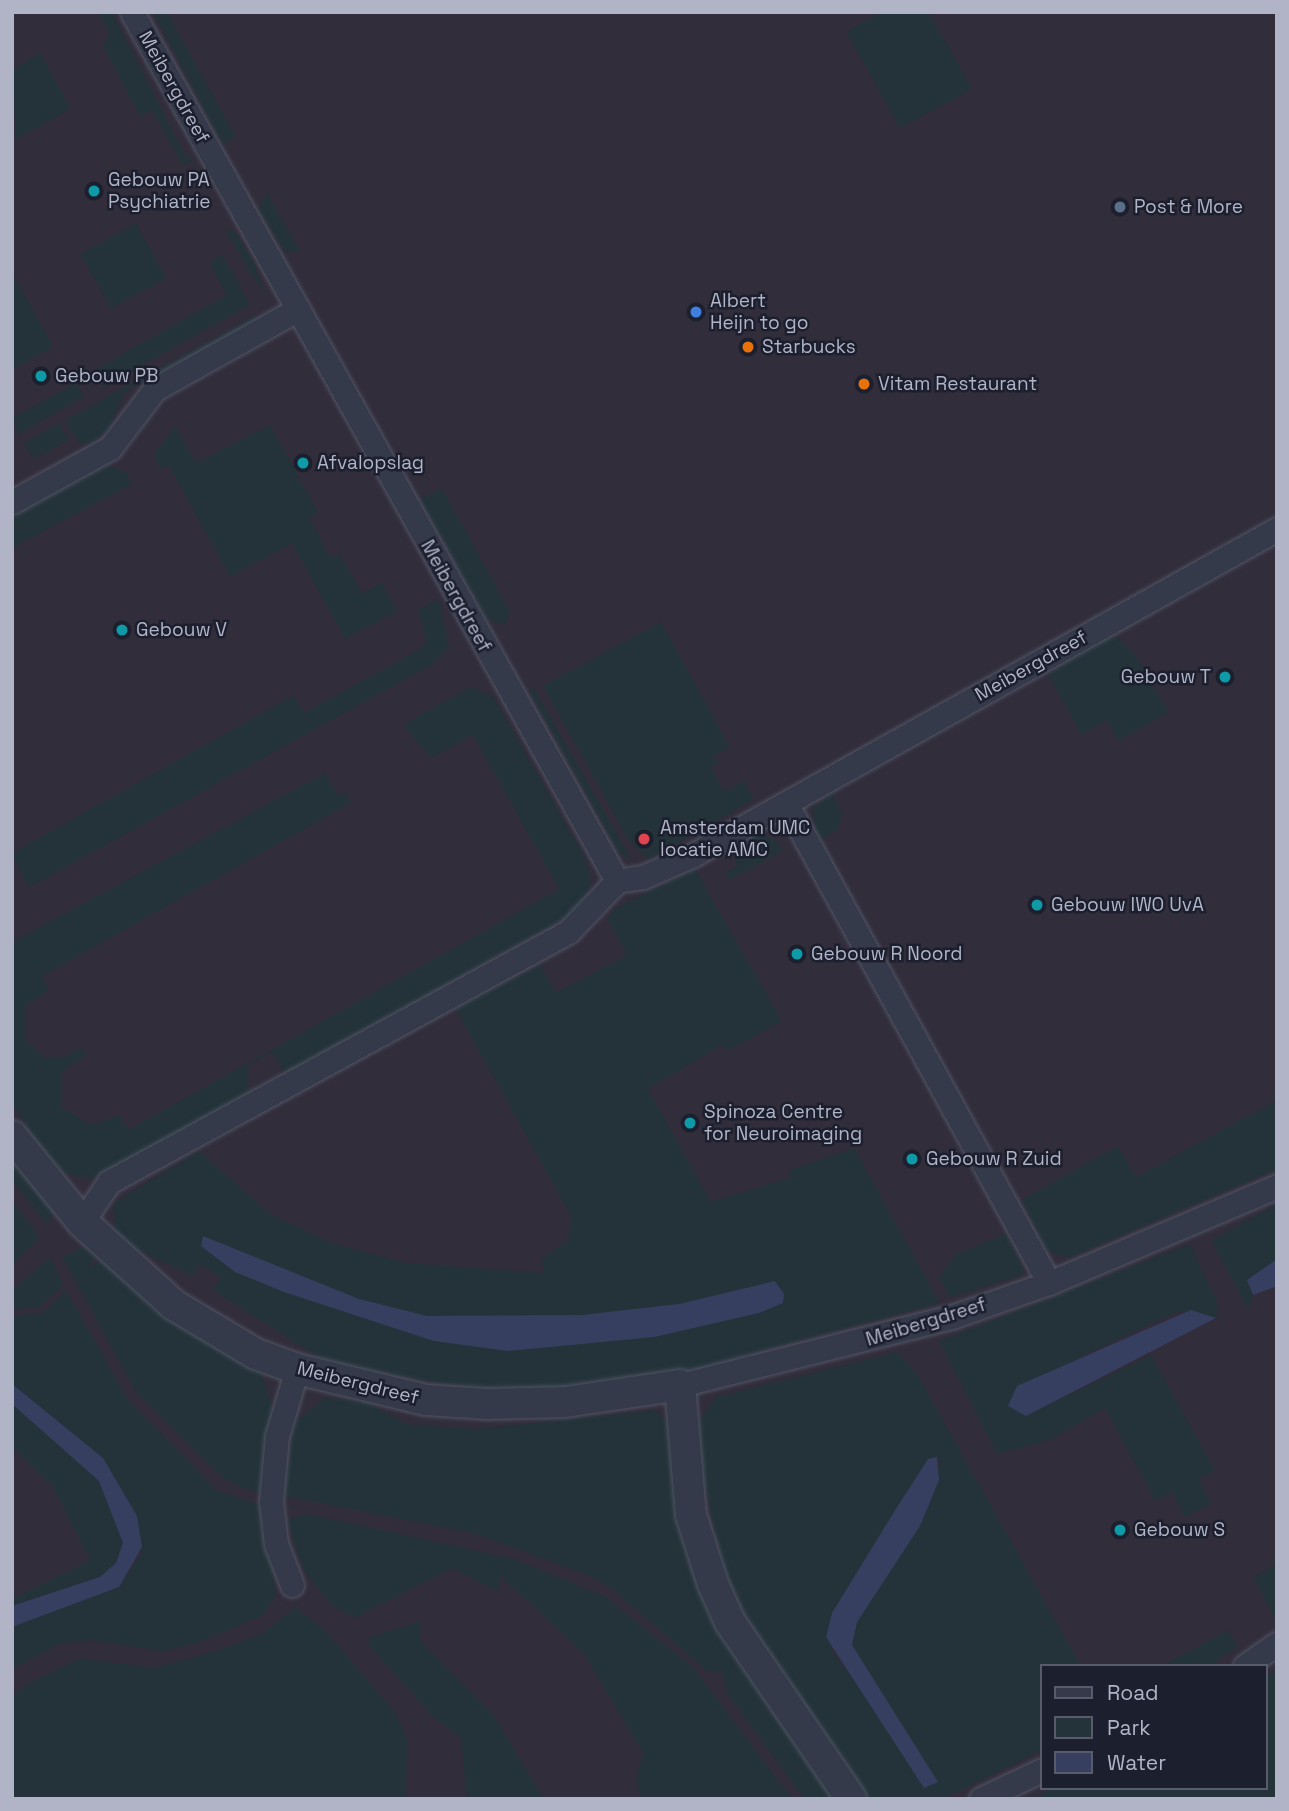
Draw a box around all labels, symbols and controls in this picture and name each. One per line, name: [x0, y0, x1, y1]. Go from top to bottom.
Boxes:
street label: Meibergdreef: [134, 27, 214, 147]
place label: Gebouw PA Psychiatrie: [108, 169, 211, 213]
marker: Gebouw PA Psychiatrie: [86, 183, 102, 199]
place label: Post & More: [1134, 196, 1243, 218]
marker: Post & More: [1112, 199, 1128, 215]
place label: Albert Heijn to go: [710, 290, 809, 334]
marker: Albert Heijn to go: [688, 304, 704, 320]
place label: Starbucks: [762, 336, 856, 358]
marker: Starbucks: [740, 339, 756, 355]
place label: Gebouw PB: [55, 365, 158, 387]
marker: Gebouw PB: [33, 368, 49, 384]
place label: Vitam Restaurant: [878, 373, 1037, 395]
marker: Vitam Restaurant: [856, 376, 872, 392]
place label: Afvalopslag: [317, 452, 424, 474]
marker: Afvalopslag: [295, 455, 311, 471]
street label: Meibergdreef: [416, 536, 496, 656]
place label: Gebouw V: [136, 619, 227, 641]
marker: Gebouw V: [114, 622, 130, 638]
street label: Meibergdreef: [971, 626, 1091, 706]
place label: Gebouw T: [1120, 666, 1211, 688]
marker: Gebouw T: [1217, 669, 1233, 685]
place label: Amsterdam UMC locatie AMC: [660, 817, 810, 861]
marker: Amsterdam UMC locatie AMC: [634, 829, 654, 849]
place label: Gebouw IWO UvA: [1051, 894, 1204, 916]
marker: Gebouw IWO UvA: [1029, 897, 1045, 913]
place label: Gebouw R Noord: [811, 943, 963, 965]
marker: Gebouw R Noord: [789, 946, 805, 962]
place label: Spinoza Centre for Neuroimaging: [704, 1101, 862, 1145]
marker: Spinoza Centre for Neuroimaging: [682, 1115, 698, 1131]
place label: Gebouw R Zuid: [926, 1148, 1062, 1170]
marker: Gebouw R Zuid: [904, 1151, 920, 1167]
street label: Meibergdreef: [863, 1293, 989, 1351]
street label: Meibergdreef: [295, 1357, 421, 1409]
place label: Gebouw S: [1134, 1519, 1225, 1541]
marker: Gebouw S: [1112, 1522, 1128, 1538]
legend: [1040, 1664, 1268, 1790]
text: Road: [1107, 1679, 1159, 1706]
text: Park: [1107, 1714, 1151, 1741]
text: Water: [1107, 1749, 1166, 1776]

